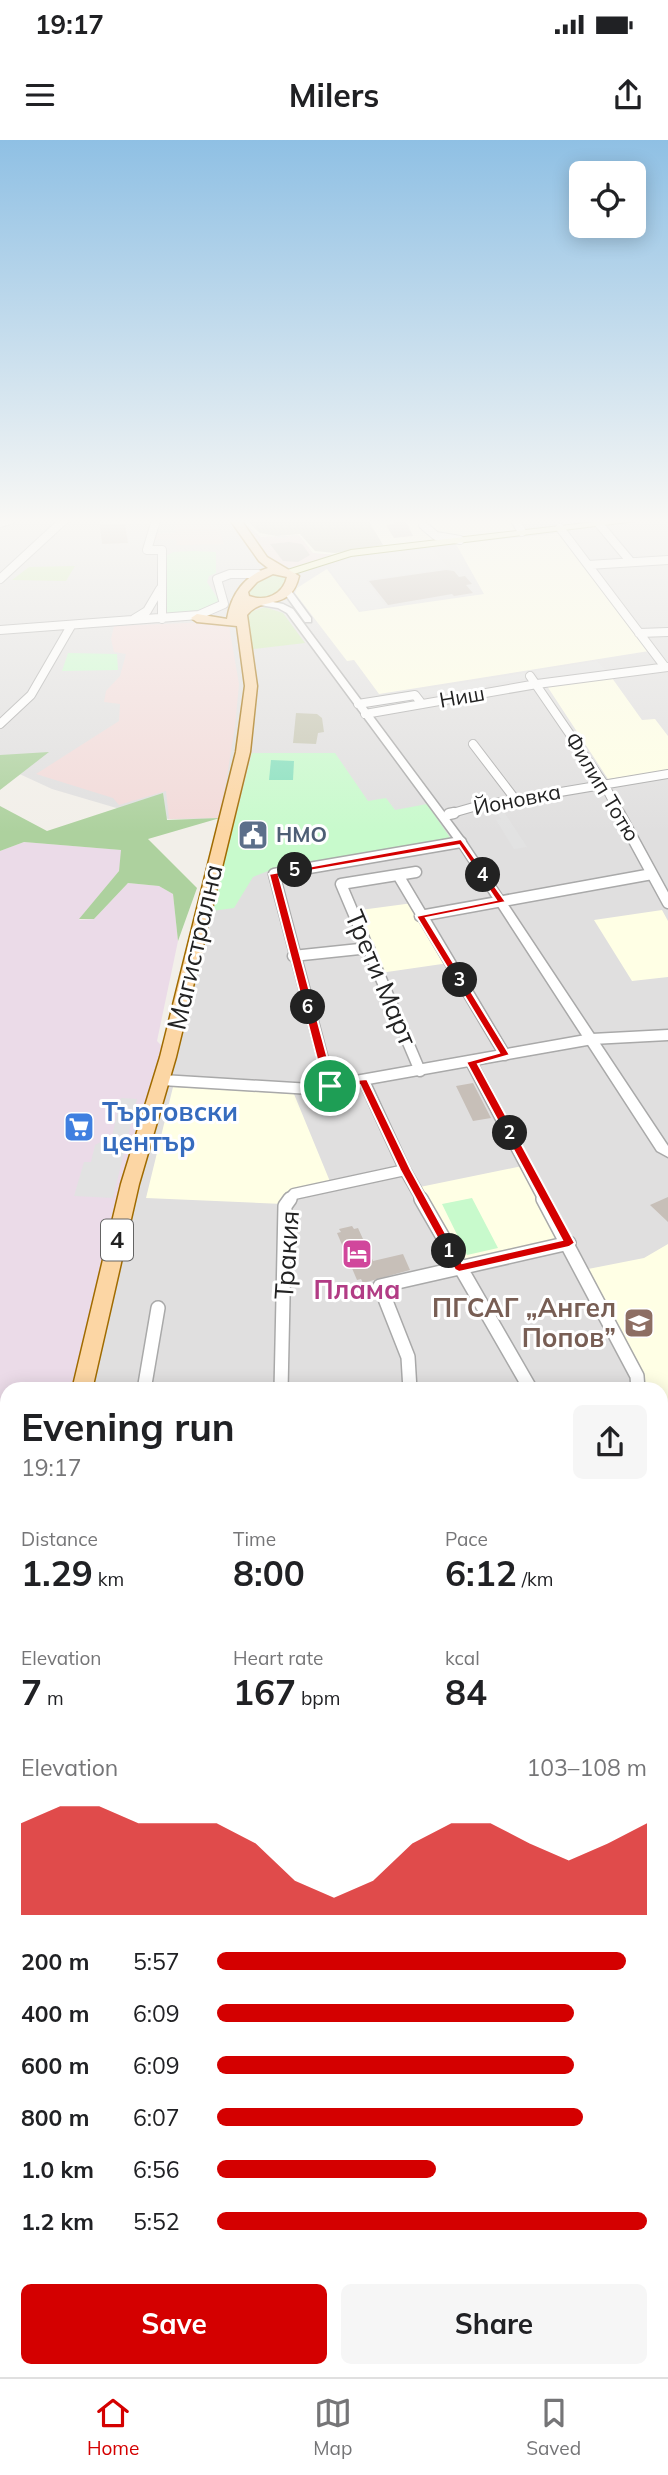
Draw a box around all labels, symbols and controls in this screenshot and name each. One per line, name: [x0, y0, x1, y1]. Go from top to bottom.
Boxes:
text: 19:17: [35, 8, 104, 41]
text: Milers: [289, 75, 379, 115]
icon: menu: [21, 76, 59, 114]
icon: share: [609, 76, 647, 114]
map controls: [569, 161, 646, 238]
button: locate: [569, 161, 646, 238]
street label: Ниш: [437, 679, 487, 713]
street label: Филип Тотю: [560, 727, 646, 846]
street label: Йоновка: [471, 778, 563, 820]
public building icon: HMO: [236, 818, 270, 852]
place label: HMO: [276, 821, 327, 847]
pin: 5: [278, 852, 312, 888]
text: 5: [289, 857, 300, 881]
pin: 4: [466, 858, 500, 892]
street label: Магистрална: [159, 861, 230, 1033]
text: 4: [477, 862, 488, 886]
street label: Трети Март: [338, 905, 425, 1051]
pin: 3: [442, 962, 477, 998]
text: 3: [454, 967, 465, 991]
pin: 6: [290, 990, 326, 1024]
text: 6: [302, 994, 313, 1018]
pin: [300, 1056, 360, 1116]
icon: arrive: [311, 1067, 349, 1105]
place label: Търговски център: [102, 1095, 238, 1158]
supermarket icon: Търговски център: [62, 1110, 96, 1144]
pin: 2: [492, 1116, 528, 1150]
text: 2: [504, 1120, 515, 1144]
street label: Тракия: [267, 1209, 306, 1301]
road number: 4: [101, 1220, 133, 1260]
pin: 1: [432, 1234, 466, 1268]
hotel icon: Плама: [340, 1237, 374, 1271]
text: 1: [443, 1238, 454, 1262]
place label: Плама: [313, 1273, 401, 1306]
place label: ПГСАГ „Ангел Попов”: [432, 1291, 616, 1354]
school or university icon: ПГСАГ „Ангел Попов”: [622, 1306, 656, 1340]
text: Evening run: [21, 1403, 235, 1451]
button: share: [573, 1405, 647, 1479]
text: 19:17: [21, 1453, 81, 1482]
text: Distance: [21, 1527, 98, 1551]
text: Time: [233, 1527, 276, 1551]
text: Pace: [445, 1527, 488, 1551]
text: 1.29: [21, 1551, 93, 1595]
text: 8:00: [233, 1551, 305, 1595]
text: 6:12: [445, 1551, 517, 1595]
text: km: [93, 1567, 124, 1591]
text: /km: [517, 1567, 554, 1591]
text: Elevation: [21, 1646, 101, 1670]
text: Heart rate: [233, 1646, 323, 1670]
text: kcal: [445, 1646, 480, 1670]
text: 7: [21, 1670, 42, 1714]
text: 167: [233, 1670, 296, 1714]
text: 84: [445, 1670, 487, 1714]
text: m: [42, 1686, 64, 1710]
text: bpm: [296, 1686, 340, 1710]
text: Elevation: [21, 1753, 118, 1782]
text: 103–108 m: [526, 1753, 647, 1782]
text: 200 m: [21, 1947, 89, 1976]
text: 5:57: [133, 1947, 180, 1976]
text: 400 m: [21, 1999, 89, 2028]
text: 6:09: [133, 1999, 180, 2028]
text: 600 m: [21, 2051, 89, 2080]
text: 6:09: [133, 2051, 180, 2080]
text: 800 m: [21, 2103, 89, 2132]
text: 6:07: [133, 2103, 180, 2132]
text: 1.0 km: [21, 2155, 94, 2184]
text: 6:56: [133, 2155, 180, 2184]
text: 1.2 km: [21, 2207, 94, 2236]
text: 5:52: [133, 2207, 180, 2236]
button: Save: [21, 2284, 327, 2364]
button: Share: [341, 2284, 647, 2364]
tab: Home: [87, 2394, 139, 2460]
tab: Map: [313, 2394, 352, 2460]
tab: Saved: [526, 2394, 581, 2460]

